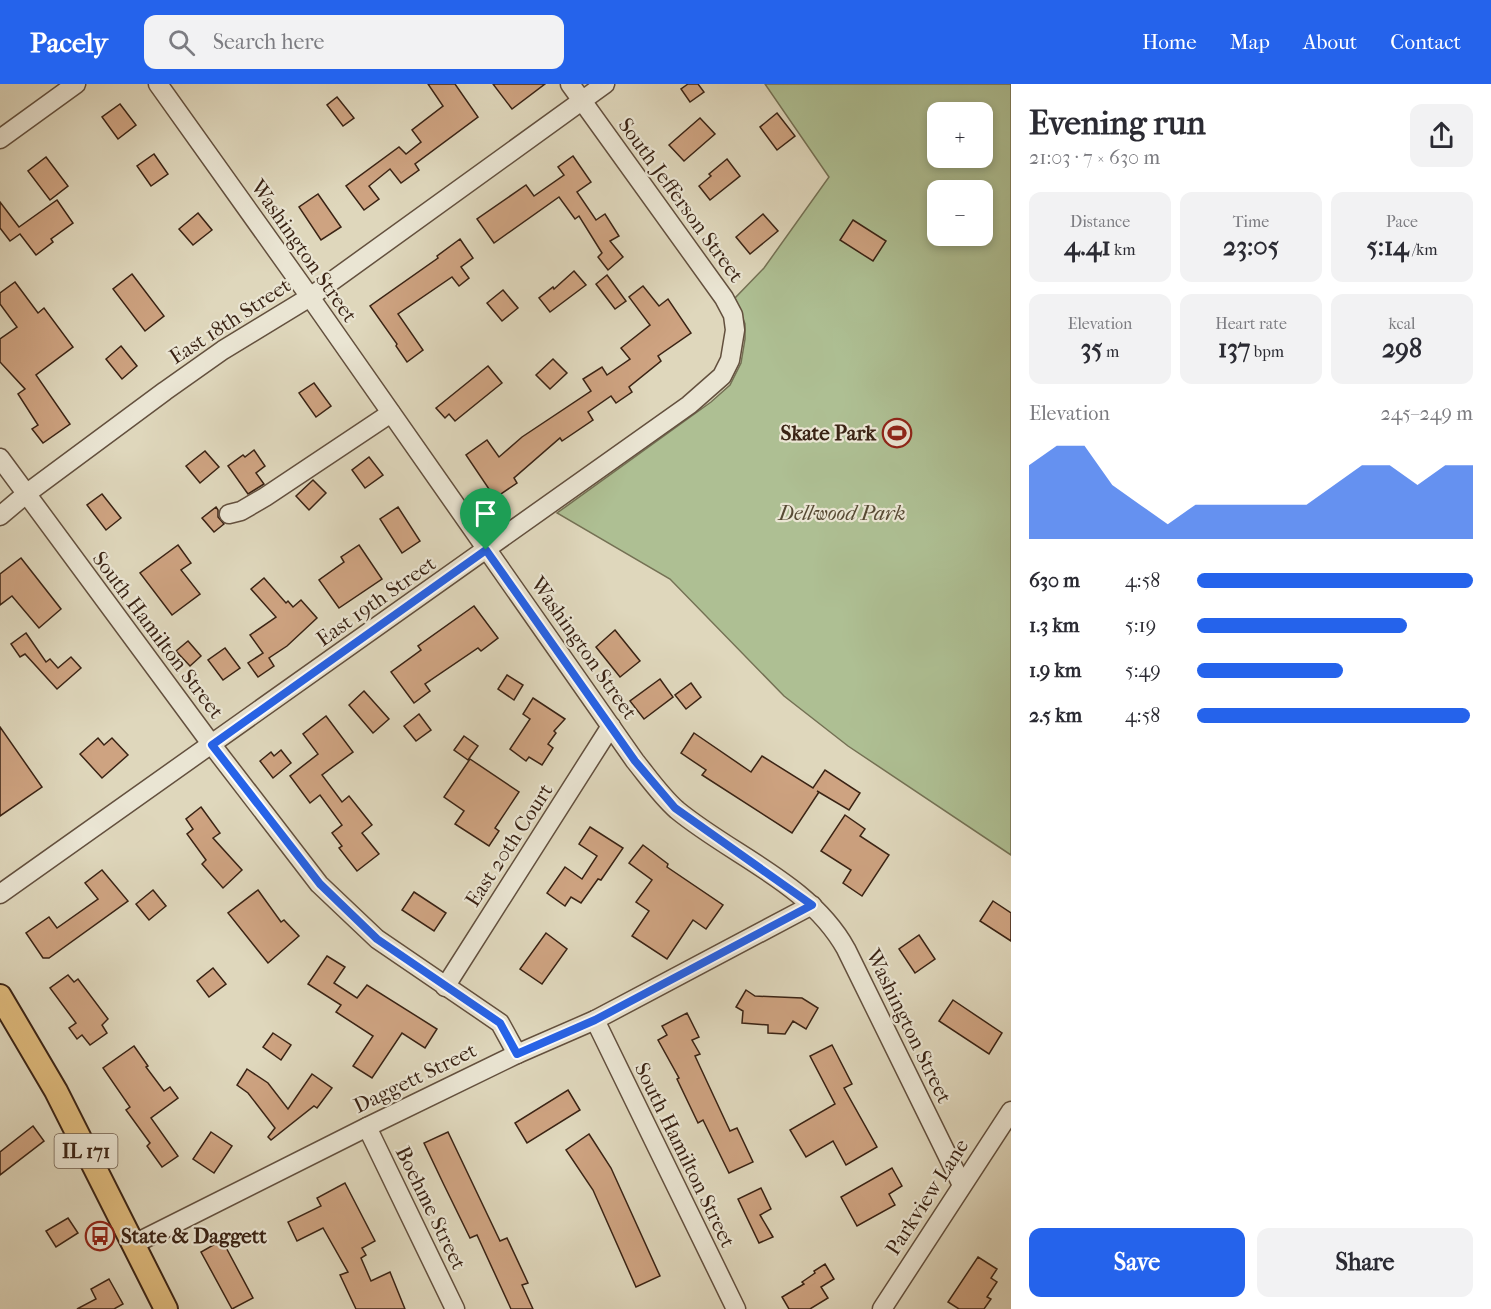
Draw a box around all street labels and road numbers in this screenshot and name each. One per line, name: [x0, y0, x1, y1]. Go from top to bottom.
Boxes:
street label: South Jefferson Street: [613, 113, 749, 287]
street label: Washington Street: [245, 174, 362, 327]
street label: East 18th Street: [165, 273, 295, 369]
street label: South Hamilton Street: [87, 547, 229, 724]
street label: East 19th Street: [312, 551, 441, 651]
street label: Washington Street: [525, 571, 642, 724]
street label: East 20th Court: [460, 779, 558, 911]
street label: Washington Street: [861, 944, 957, 1107]
street label: Daggett Street: [350, 1038, 481, 1118]
street label: South Hamilton Street: [630, 1059, 740, 1252]
road number: IL 171: [54, 1134, 118, 1168]
street label: Parkview Lane: [881, 1134, 973, 1260]
street label: Boehme Street: [391, 1142, 471, 1274]

